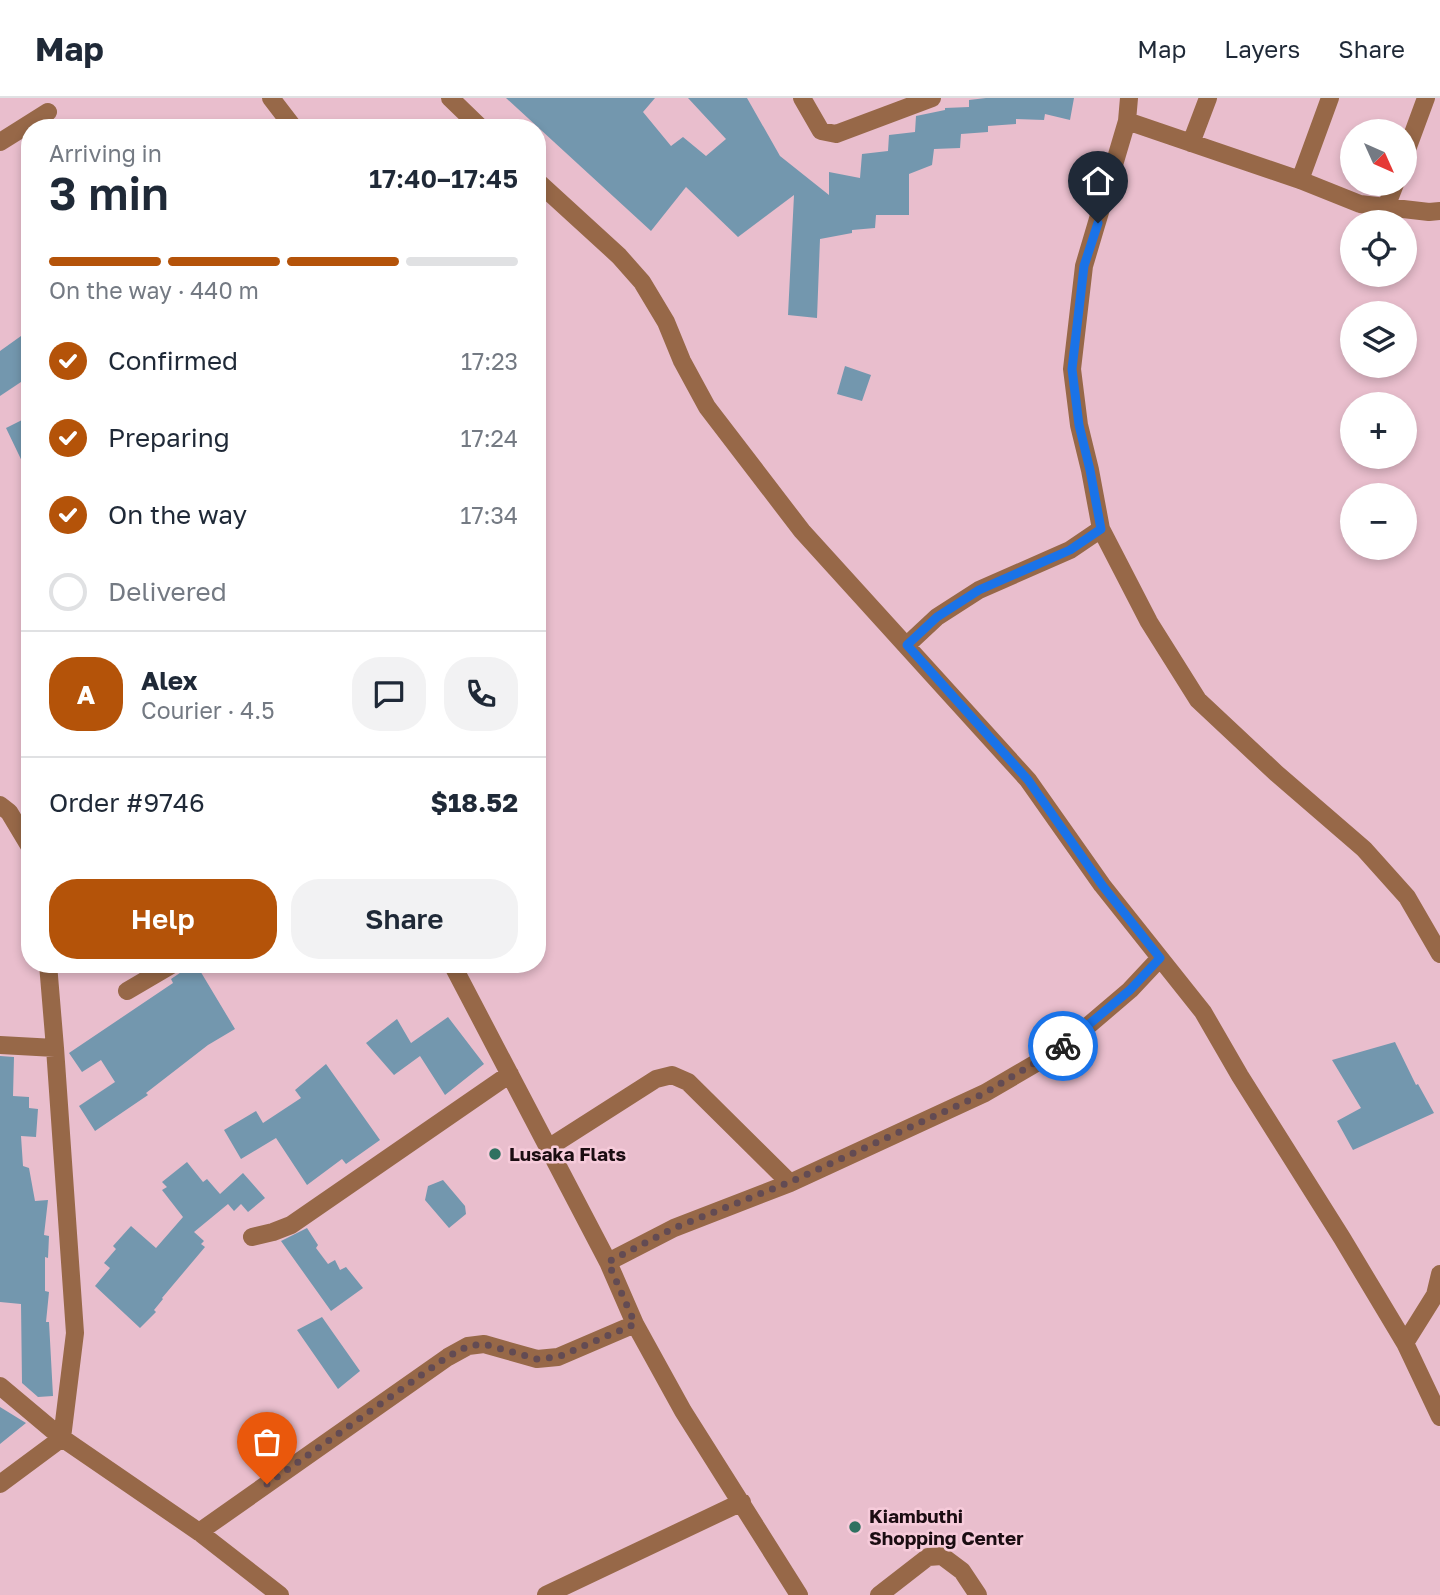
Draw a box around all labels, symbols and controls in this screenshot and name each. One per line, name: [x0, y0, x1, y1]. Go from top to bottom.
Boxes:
text: Map: [35, 29, 104, 68]
text: Map: [1137, 34, 1186, 63]
text: Layers: [1224, 34, 1300, 63]
text: Share: [1338, 34, 1405, 63]
north arrow: [1340, 119, 1418, 196]
map controls: [1340, 119, 1417, 560]
text: Arriving in: [49, 139, 162, 167]
pin: [1068, 151, 1128, 223]
icon: home: [1079, 162, 1117, 200]
text: 17:40–17:45: [369, 163, 518, 194]
text: 3 min: [49, 165, 169, 220]
button: locate: [1340, 210, 1417, 287]
text: On the way · 440 m: [49, 276, 259, 304]
button: layers: [1340, 301, 1417, 378]
icon: check: [49, 342, 87, 380]
text: Confirmed: [108, 345, 238, 376]
text: 17:23: [461, 347, 518, 375]
button: +: [1340, 392, 1417, 469]
icon: check: [49, 419, 87, 457]
text: Preparing: [108, 422, 230, 453]
text: 17:24: [460, 424, 518, 452]
button: −: [1340, 483, 1417, 560]
icon: check: [49, 496, 87, 534]
text: On the way: [108, 499, 247, 530]
text: 17:34: [460, 501, 518, 529]
text: Delivered: [108, 576, 227, 607]
button: chat: [352, 657, 426, 731]
button: phone: [444, 657, 518, 731]
text: Alex: [141, 665, 198, 696]
text: A: [77, 679, 95, 710]
text: Courier · 4.5: [141, 696, 274, 724]
text: Order #9746: [49, 787, 205, 818]
text: $18.52: [431, 787, 518, 818]
button: Help: [49, 879, 277, 959]
button: Share: [291, 879, 518, 959]
courier: [1028, 1011, 1098, 1081]
icon: bike: [1044, 1027, 1082, 1065]
place label: Lusaka Flats: [509, 1142, 626, 1165]
marker: Lusaka Flats: [487, 1146, 503, 1162]
pin: [237, 1412, 297, 1484]
icon: bag: [248, 1423, 286, 1461]
place label: Kiambuthi Shopping Center: [869, 1504, 1024, 1549]
marker: Kiambuthi Shopping Center: [847, 1519, 863, 1535]

